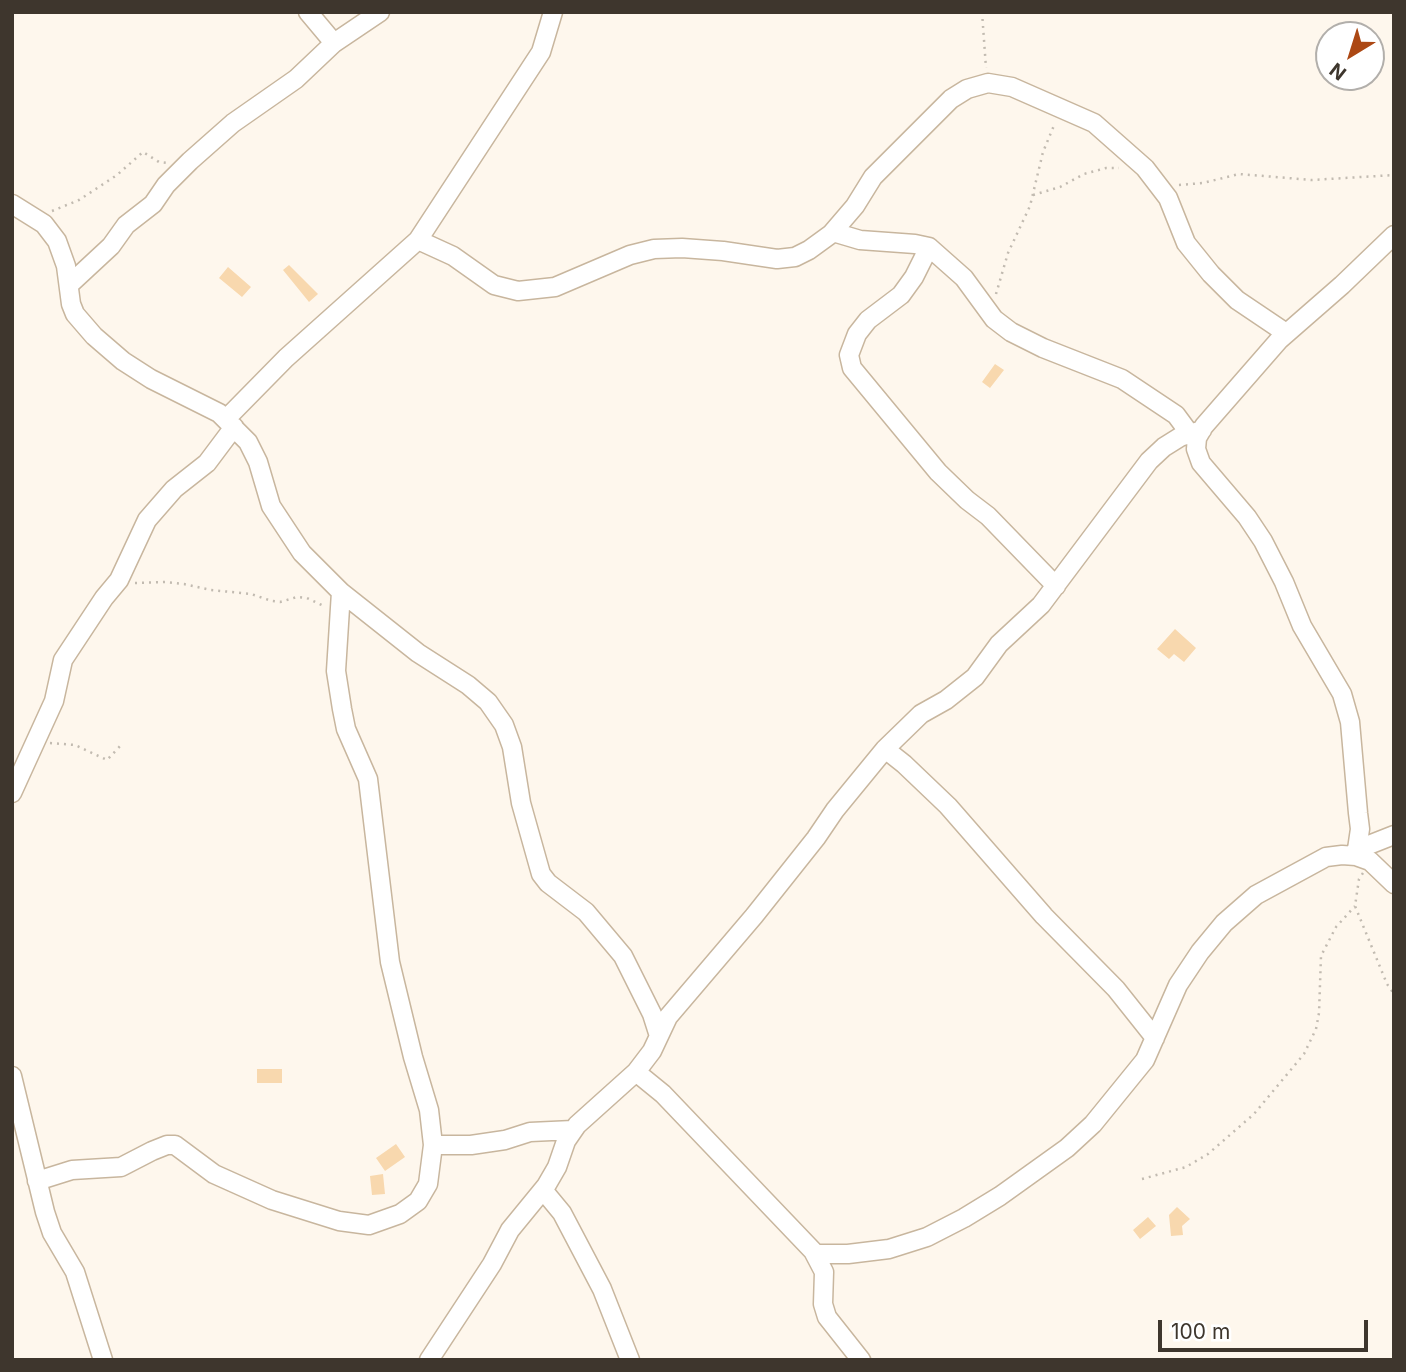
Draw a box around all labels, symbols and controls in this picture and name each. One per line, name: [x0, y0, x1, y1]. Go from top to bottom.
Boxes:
north arrow: [1315, 21, 1385, 91]
text: N: [1325, 58, 1351, 85]
scale bar: [1161, 1306, 1371, 1350]
text: 100 m: [1171, 1319, 1230, 1344]

